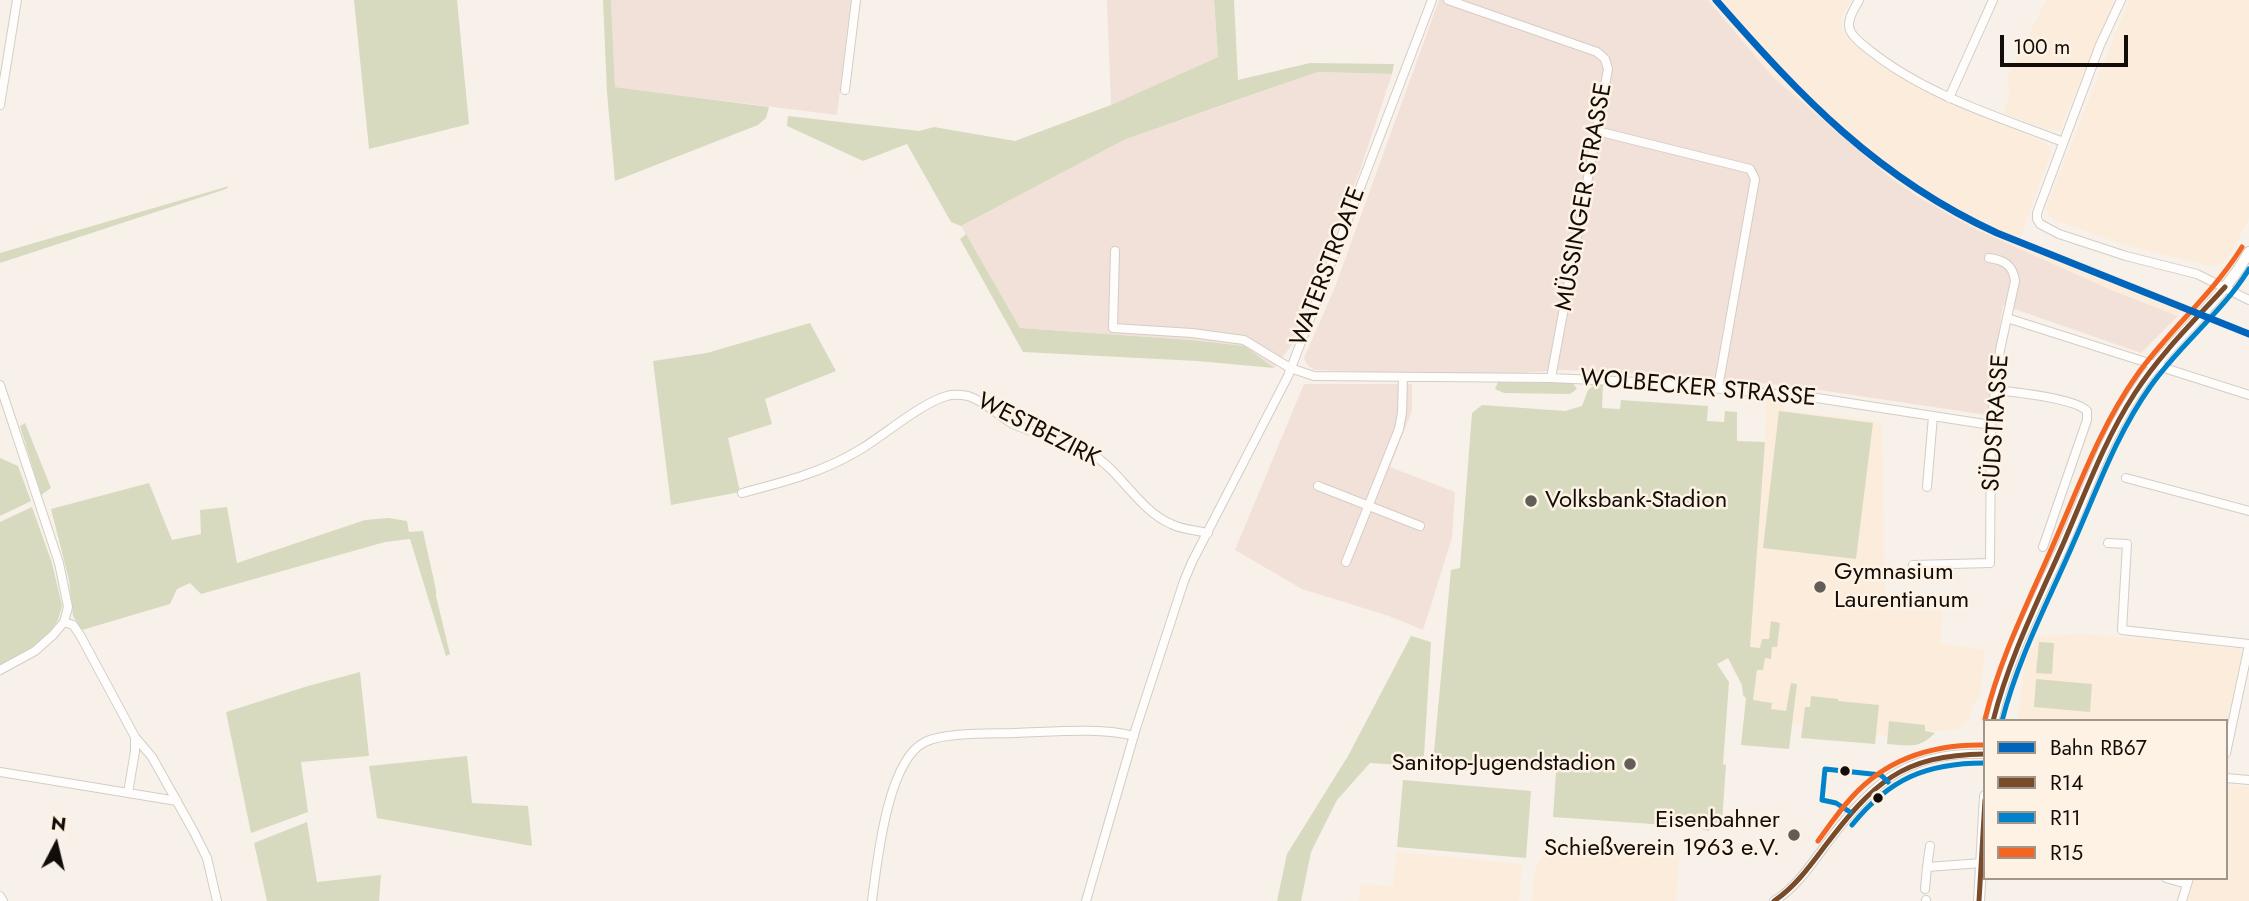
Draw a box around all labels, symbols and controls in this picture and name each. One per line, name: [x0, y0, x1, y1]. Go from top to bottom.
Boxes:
scale bar: [2004, 21, 2132, 65]
text: 100 m: [2013, 32, 2070, 62]
street label: MÜSSINGER STRASSE: [1551, 81, 1619, 313]
street label: WATERSTROATE: [1285, 183, 1373, 351]
street label: SÜDSTRASSE: [1978, 353, 2016, 493]
street label: WOLBECKER STRASSE: [1579, 364, 1817, 414]
street label: WESTBEZIRK: [972, 388, 1104, 474]
place label: Volksbank-Stadion: [1545, 487, 1727, 515]
marker: Volksbank-Stadion: [1523, 493, 1539, 509]
place label: Gymnasium Laurentianum: [1834, 559, 1969, 615]
marker: Gymnasium Laurentianum: [1812, 579, 1828, 595]
legend: [1983, 719, 2228, 880]
text: Bahn RB67: [2050, 733, 2147, 763]
place label: Sanitop-Jugendstadion: [1392, 750, 1616, 778]
marker: Sanitop-Jugendstadion: [1622, 756, 1638, 772]
unlabelled marker: [1838, 764, 1852, 778]
text: R14: [2050, 768, 2083, 798]
unlabelled marker: [1871, 791, 1885, 805]
text: R11: [2050, 803, 2081, 833]
place label: Eisenbahner Schießverein 1963 e.V.: [1544, 807, 1780, 863]
text: N: [49, 809, 68, 838]
north arrow: [21, 810, 91, 880]
marker: Eisenbahner Schießverein 1963 e.V.: [1786, 827, 1802, 843]
text: R15: [2050, 838, 2083, 868]

